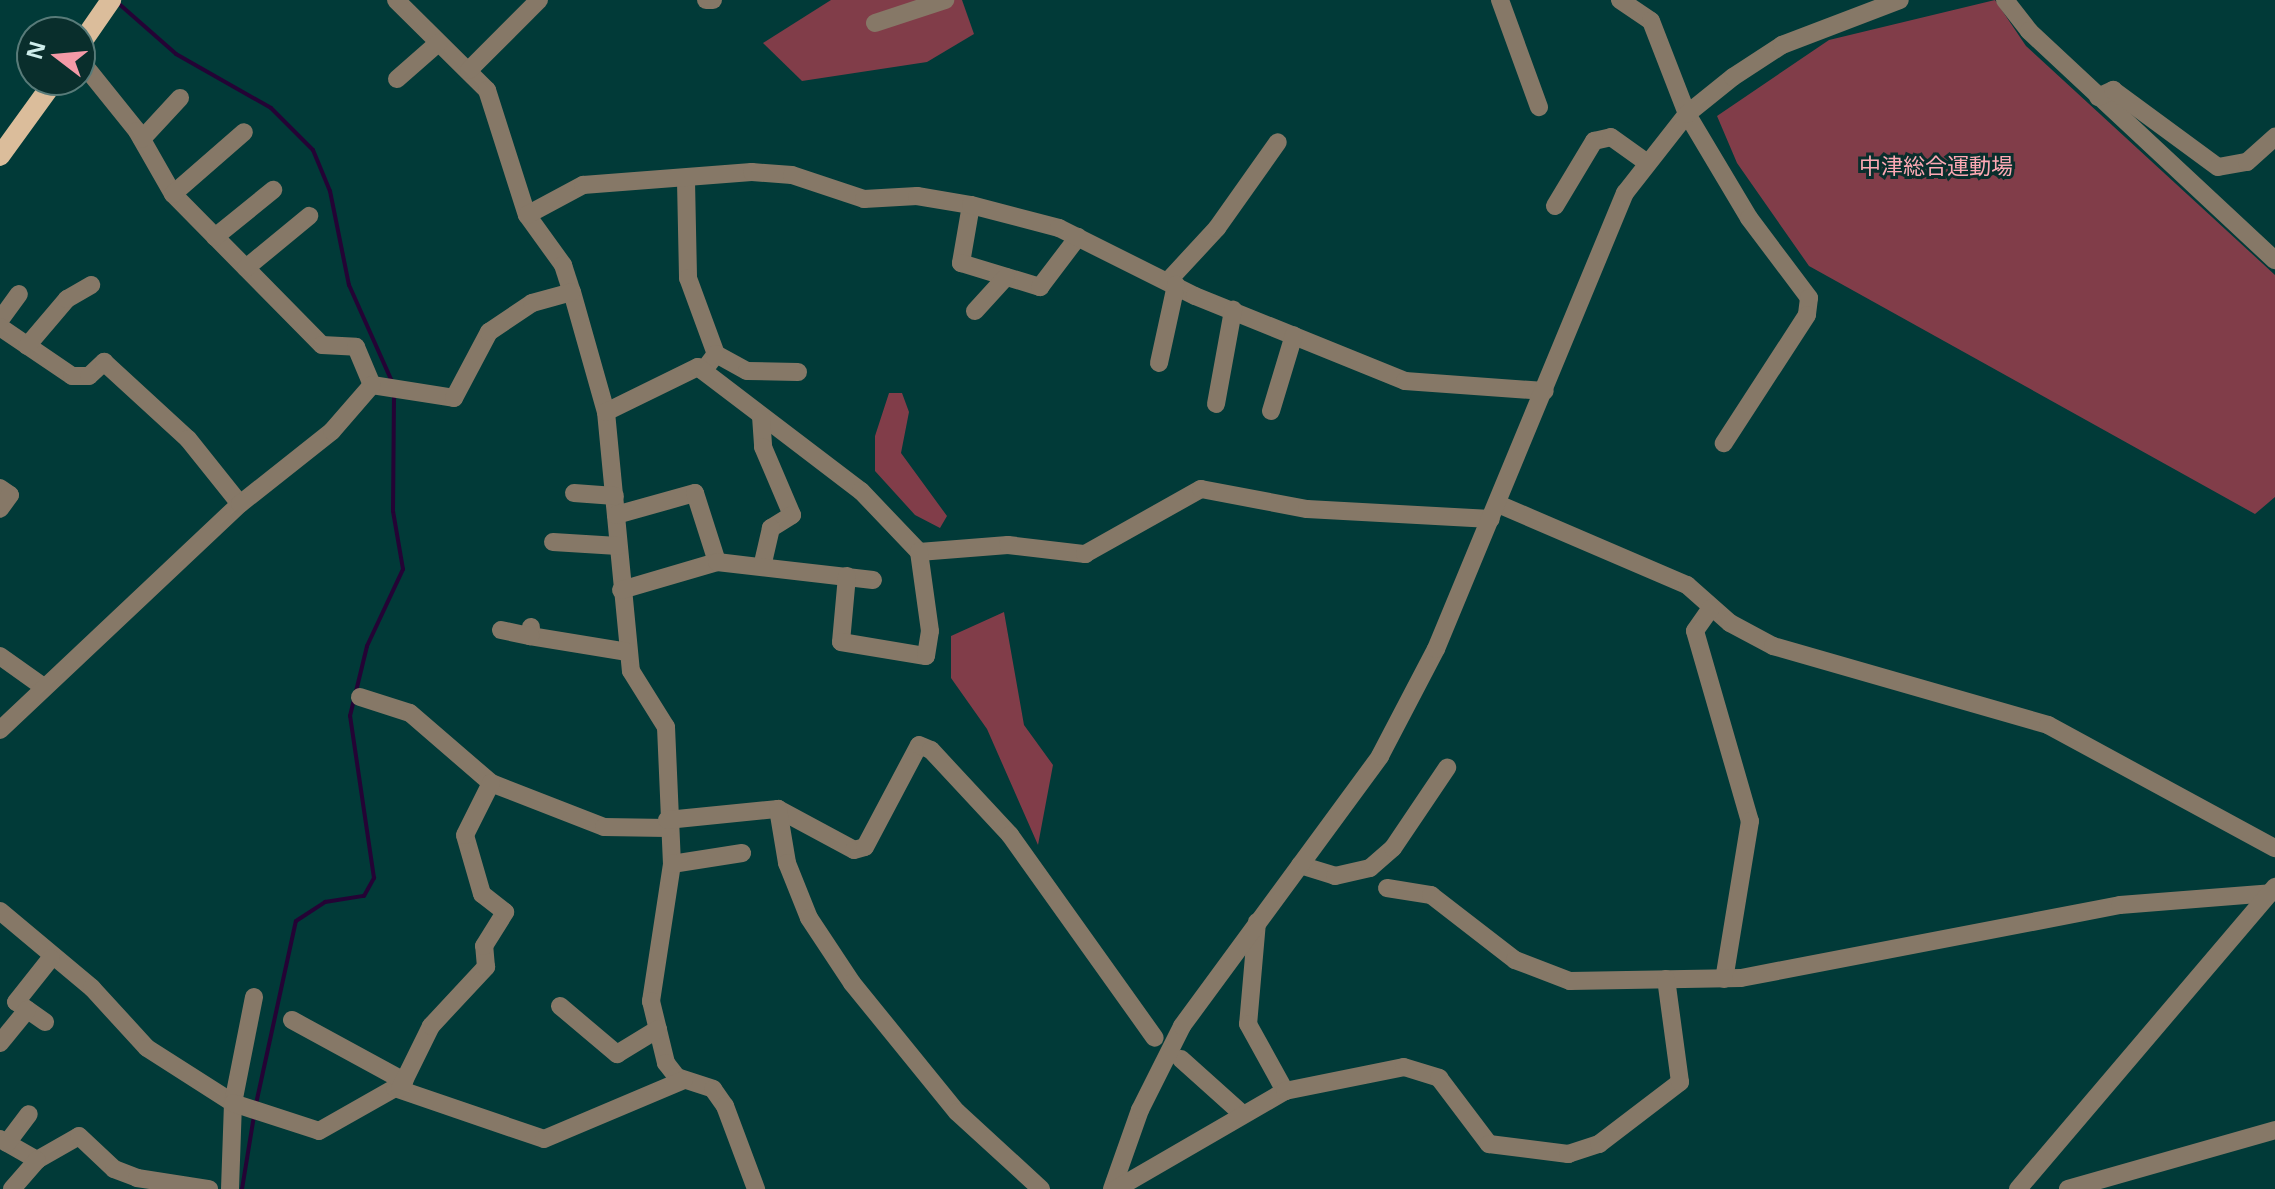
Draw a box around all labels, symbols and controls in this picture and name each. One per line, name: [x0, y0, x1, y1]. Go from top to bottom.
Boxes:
north arrow: [16, 16, 96, 96]
text: N: [18, 37, 52, 63]
park label: 中津総合運動場: [1859, 153, 2013, 179]

